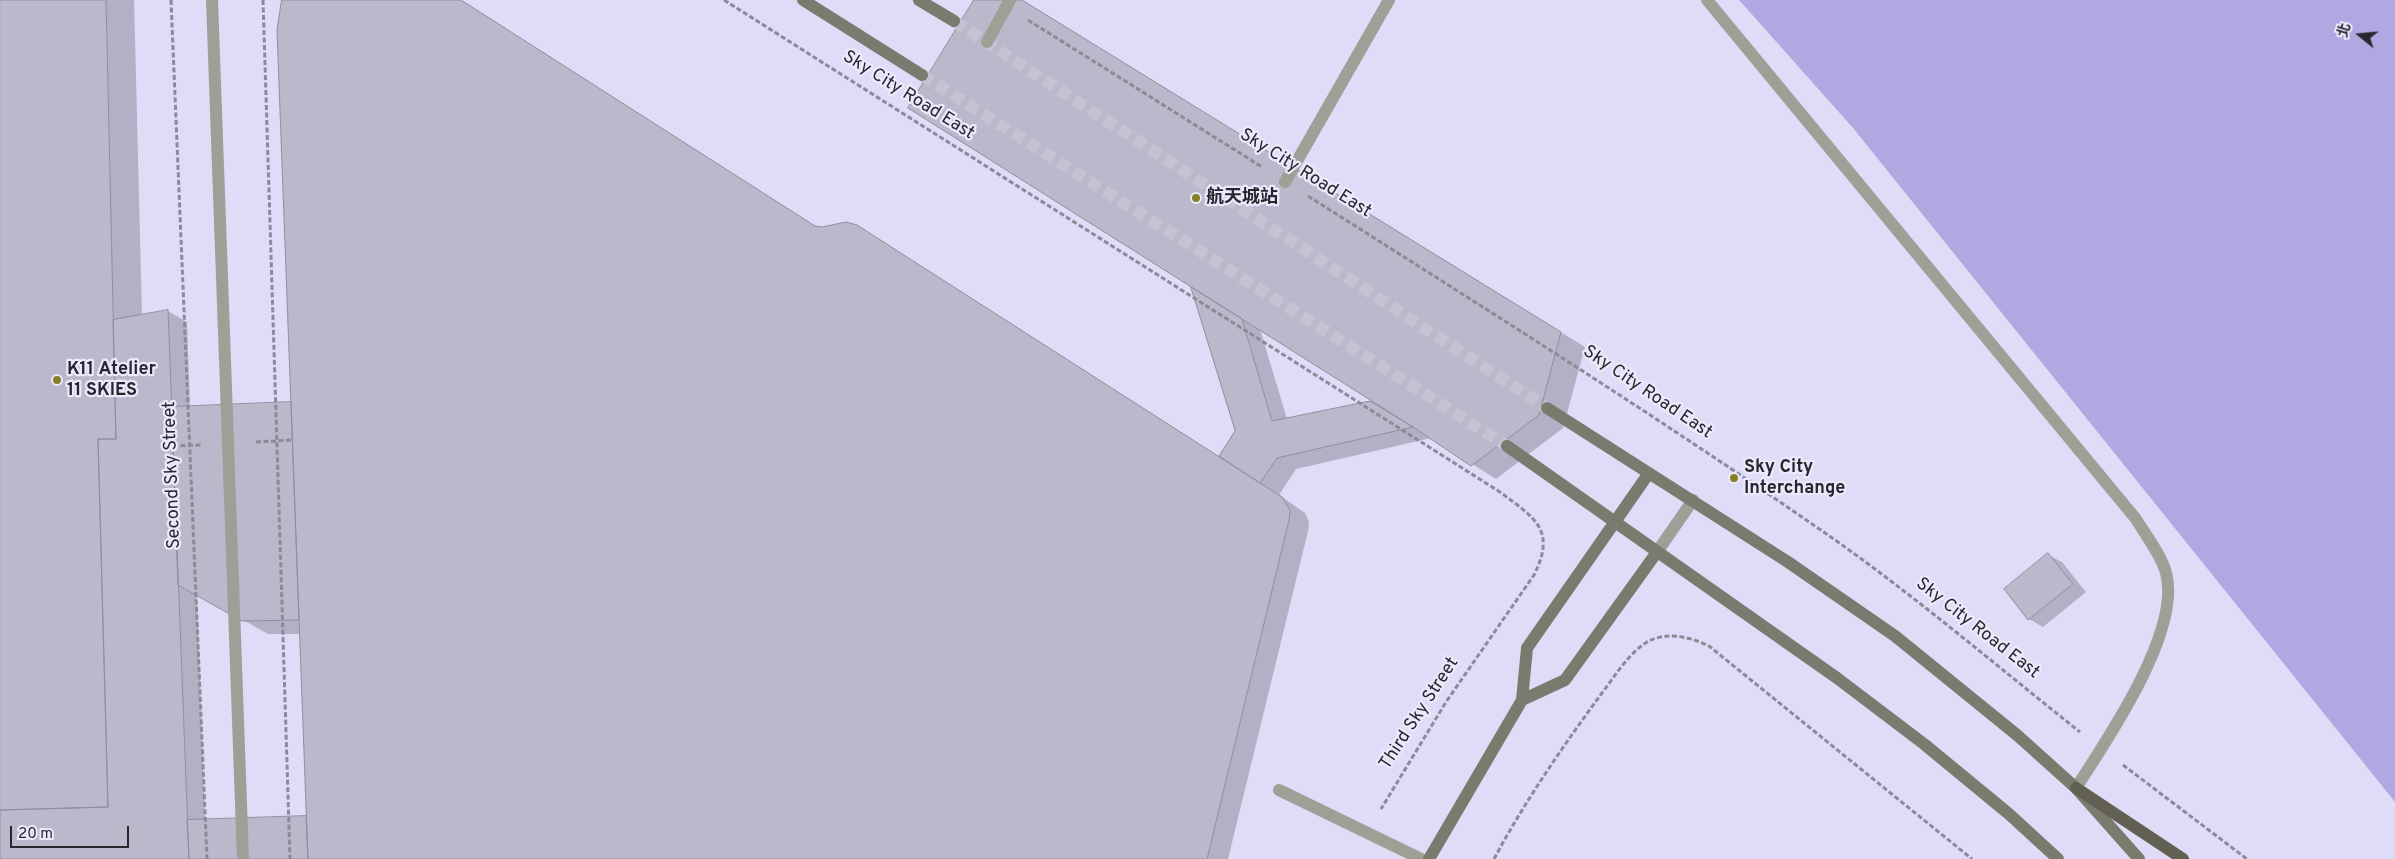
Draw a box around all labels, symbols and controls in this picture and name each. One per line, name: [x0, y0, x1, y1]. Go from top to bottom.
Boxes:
north arrow: [2335, 10, 2385, 60]
text: 北: [2335, 21, 2355, 40]
street label: Sky City Road East: [838, 47, 978, 145]
street label: Sky City Road East: [1235, 125, 1375, 223]
place label: 航天城站: [1206, 187, 1278, 209]
marker: 航天城站: [1190, 192, 1202, 204]
street label: Sky City Road East: [1578, 342, 1716, 444]
place label: K11 Atelier 11 SKIES: [67, 359, 156, 402]
marker: K11 Atelier 11 SKIES: [51, 374, 63, 386]
street label: Second Sky Street: [160, 401, 186, 549]
place label: Sky City Interchange: [1744, 457, 1845, 499]
marker: Sky City Interchange: [1728, 472, 1740, 484]
street label: Sky City Road East: [1911, 574, 2043, 684]
street label: Third Sky Street: [1376, 654, 1464, 774]
scale bar: [12, 816, 131, 848]
text: 20 m: [18, 825, 53, 844]

